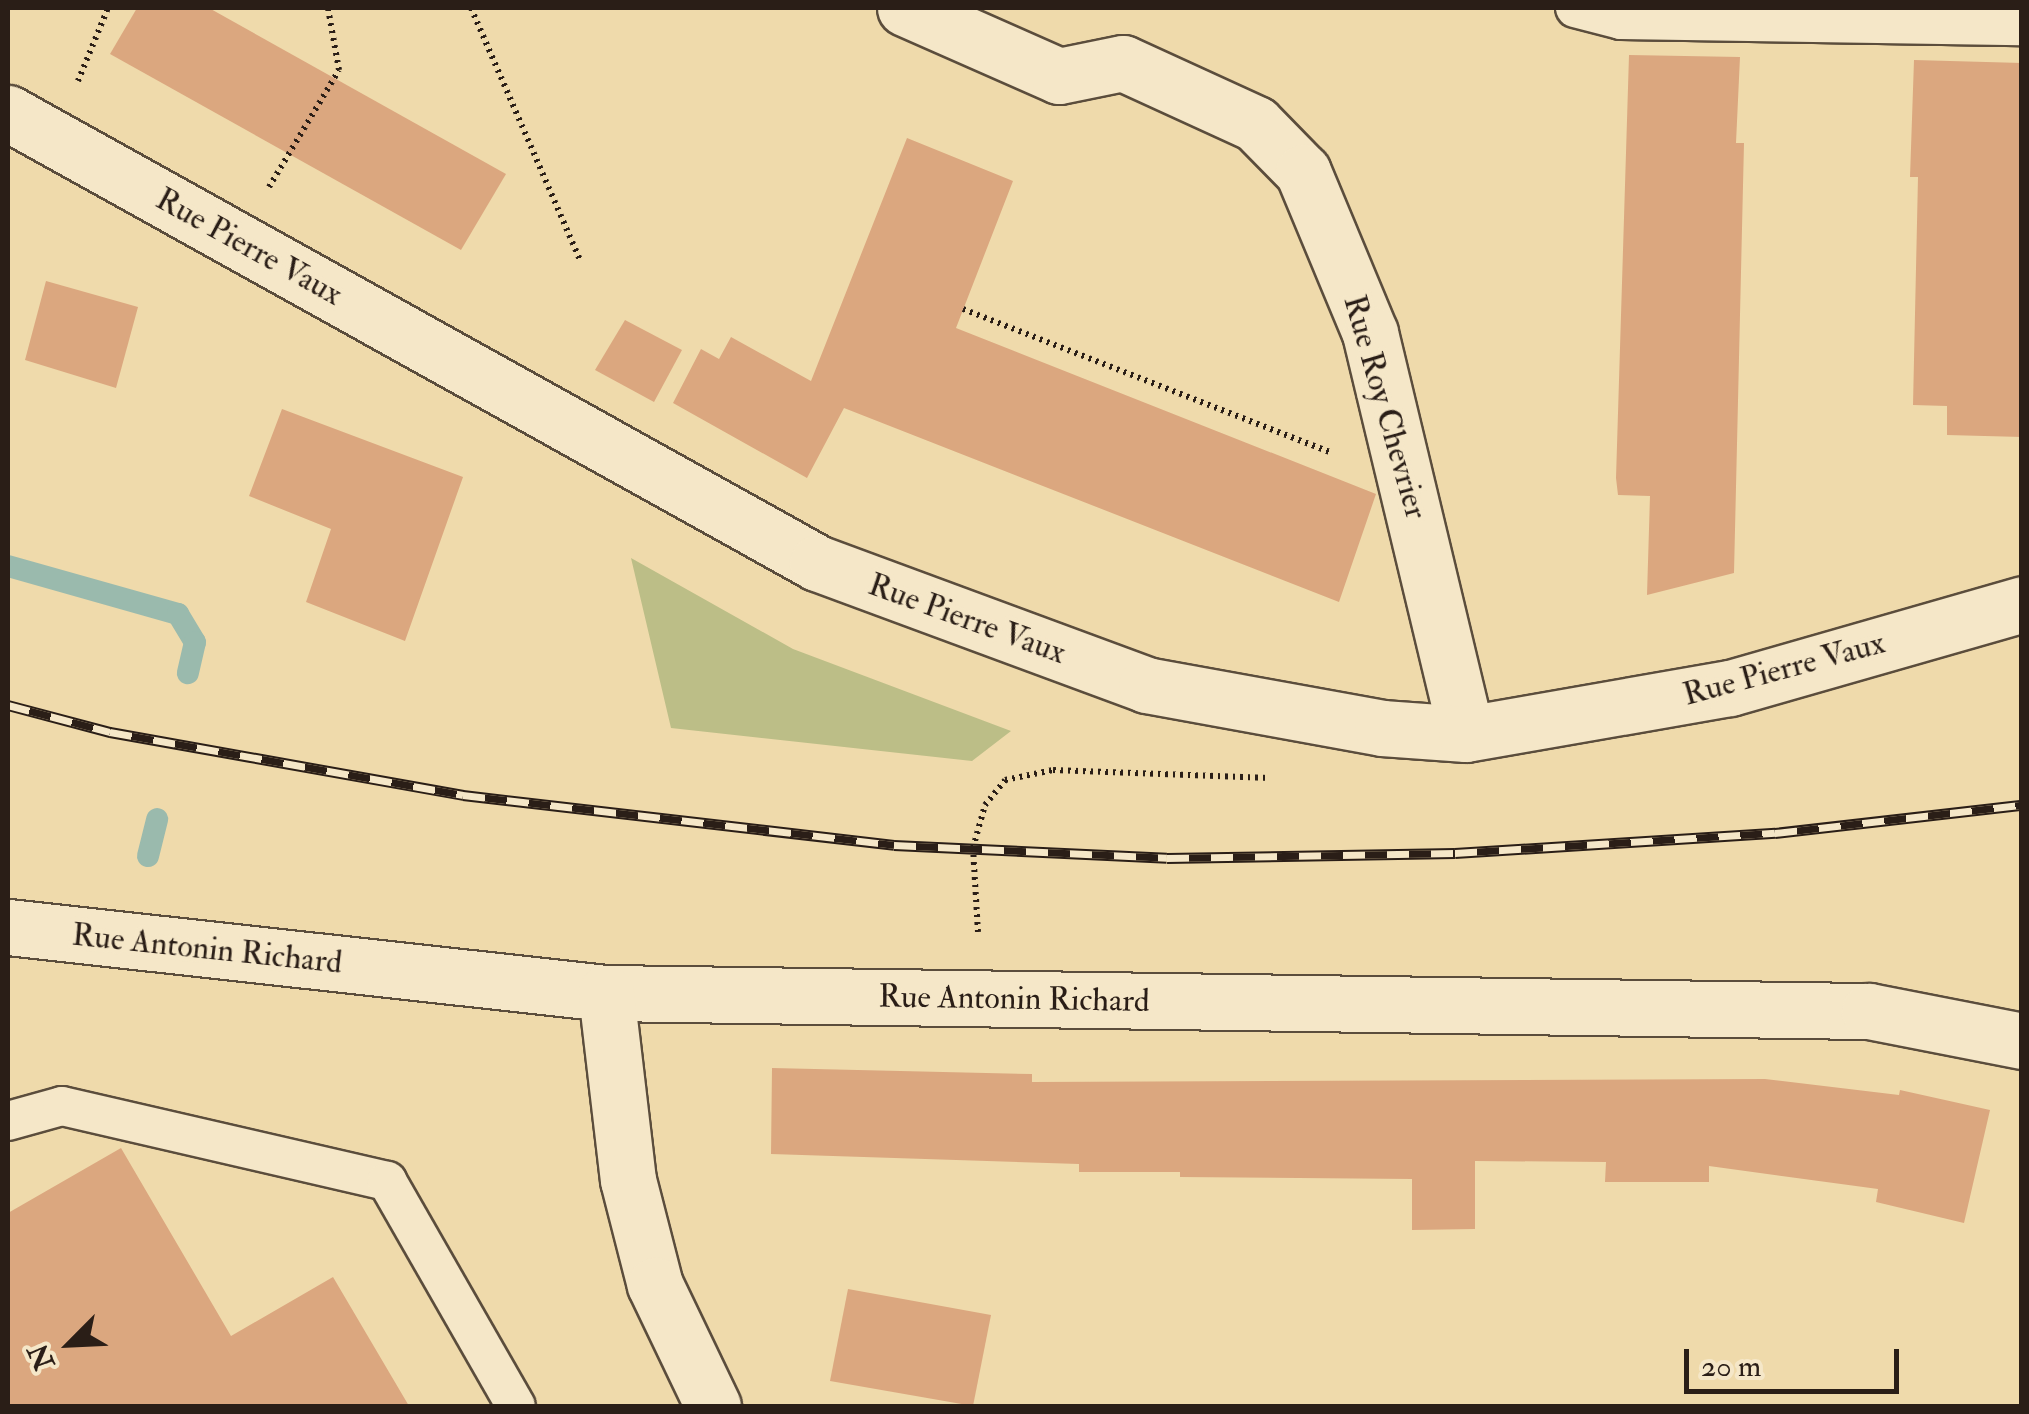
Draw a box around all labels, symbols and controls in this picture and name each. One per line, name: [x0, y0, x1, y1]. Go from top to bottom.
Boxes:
street label: Rue Pierre Vaux: [149, 180, 349, 314]
street label: Rue Roy Chevrier: [1335, 291, 1435, 523]
street label: Rue Pierre Vaux: [863, 566, 1071, 672]
street label: Rue Pierre Vaux: [1679, 624, 1889, 714]
street label: Rue Antonin Richard: [70, 916, 344, 982]
street label: Rue Antonin Richard: [878, 977, 1150, 1021]
north arrow: [20, 1294, 120, 1394]
scale bar: [1689, 1329, 1904, 1391]
text: N: [21, 1338, 63, 1375]
text: 20 m: [1701, 1348, 1761, 1385]

